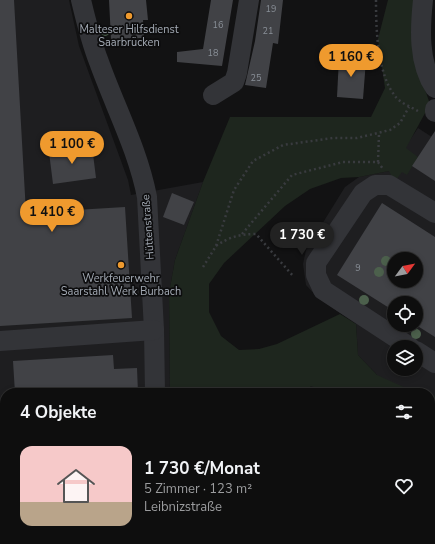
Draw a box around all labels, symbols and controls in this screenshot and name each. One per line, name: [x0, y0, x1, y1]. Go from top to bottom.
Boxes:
house number: 19: [266, 3, 276, 15]
marker: Malteser Hilfsdienst Saarbrücken: [124, 11, 134, 21]
house number: 16: [213, 19, 223, 31]
place label: Malteser Hilfsdienst Saarbrücken: [79, 22, 179, 50]
house number: 21: [263, 25, 273, 37]
pin: 1 160 €: [314, 44, 388, 78]
house number: 18: [208, 47, 218, 59]
text: 1 160 €: [328, 48, 374, 66]
house number: 25: [251, 72, 261, 84]
pin: 1 100 €: [35, 131, 109, 165]
text: 1 100 €: [49, 135, 95, 153]
street label: Hüttenstraße: [138, 194, 158, 260]
pin: 1 410 €: [15, 199, 89, 233]
text: 1 410 €: [29, 203, 75, 221]
pin: 1 730 €: [265, 222, 339, 256]
text: 1 730 €: [279, 226, 325, 244]
north arrow: [387, 252, 423, 288]
map controls: [387, 252, 423, 376]
marker: Werkfeuerwehr Saarstahl Werk Burbach: [116, 260, 126, 270]
house number: 9: [355, 262, 361, 274]
place label: Werkfeuerwehr Saarstahl Werk Burbach: [61, 271, 181, 299]
button: locate: [387, 296, 423, 332]
button: layers: [387, 340, 423, 376]
text: 4 Objekte: [20, 401, 96, 424]
icon: filters: [393, 401, 415, 423]
text: 1 730 €/Monat: [144, 457, 260, 480]
icon: home: [52, 462, 100, 510]
icon: heart: [393, 475, 415, 497]
text: 5 Zimmer · 123 m²: [144, 480, 252, 498]
text: Leibnizstraße: [144, 498, 222, 516]

